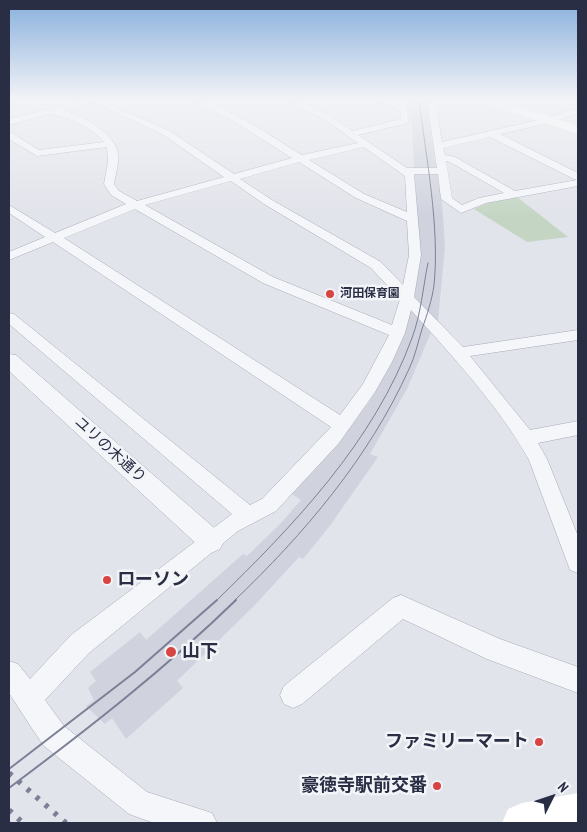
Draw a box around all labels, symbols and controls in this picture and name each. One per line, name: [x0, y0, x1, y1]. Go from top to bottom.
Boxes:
place label: 河田保育園: [340, 287, 400, 301]
marker: 河田保育園: [324, 288, 336, 300]
street label: ユリの木通り: [71, 413, 149, 487]
place label: ローソン: [117, 569, 189, 591]
marker: ローソン: [101, 574, 113, 586]
place label: 山下: [182, 641, 218, 663]
marker: 山下: [164, 645, 178, 659]
place label: ファミリーマート: [385, 731, 529, 753]
marker: ファミリーマート: [533, 736, 545, 748]
north arrow: [527, 772, 577, 822]
place label: 豪徳寺駅前交番: [301, 775, 427, 797]
text: N: [554, 778, 573, 796]
marker: 豪徳寺駅前交番: [431, 780, 443, 792]

